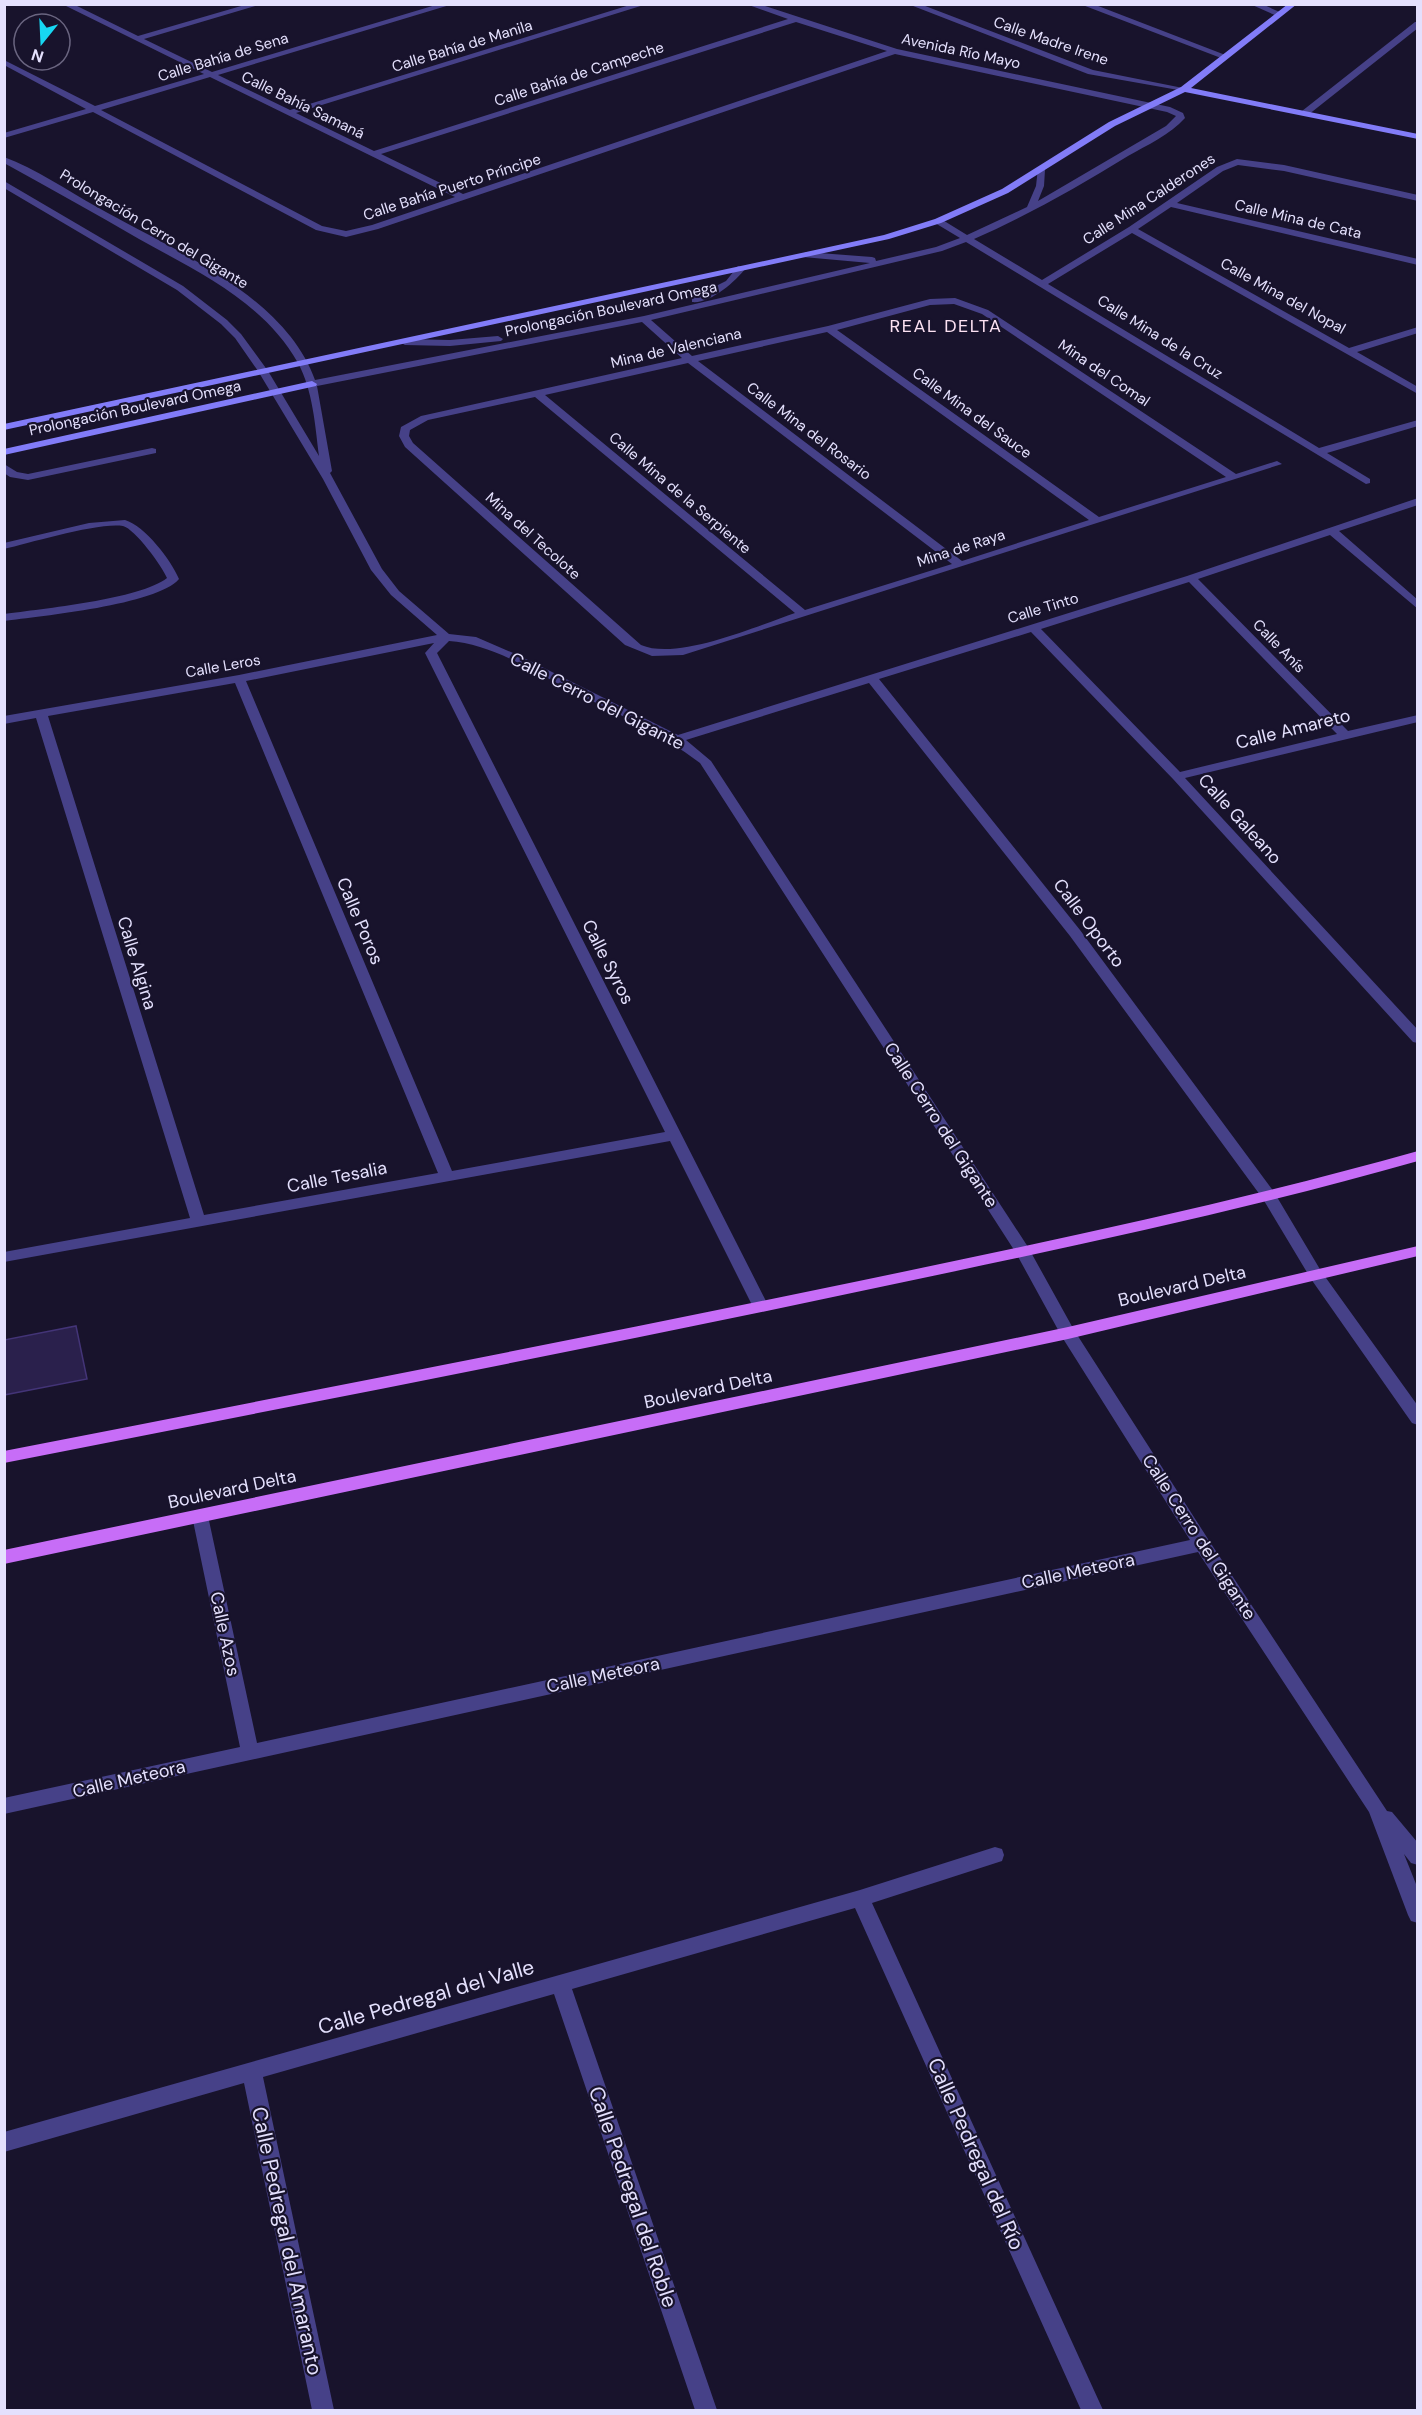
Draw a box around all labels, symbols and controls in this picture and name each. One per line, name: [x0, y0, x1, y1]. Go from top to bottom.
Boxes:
north arrow: [12, 12, 72, 72]
street label: Calle Madre Irene: [991, 12, 1111, 70]
street label: Calle Bahía de Manila: [389, 15, 535, 77]
street label: Calle Bahía de Sena: [155, 28, 291, 86]
street label: Avenida Río Mayo: [900, 29, 1022, 73]
street label: Calle Bahía de Campeche: [492, 37, 666, 111]
text: N: [29, 44, 46, 68]
street label: Calle Bahía Samaná: [238, 67, 368, 143]
street label: Calle Bahía Puerto Príncipe: [361, 149, 543, 225]
street label: Calle Mina Calderones: [1079, 149, 1219, 249]
street label: Prolongación Cerro del Gigante: [56, 165, 252, 293]
street label: Calle Mina de Cata: [1233, 195, 1363, 243]
street label: Calle Mina del Nopal: [1217, 253, 1349, 339]
street label: Prolongación Boulevard Omega: [503, 277, 719, 341]
street label: Calle Mina de la Cruz: [1094, 290, 1227, 384]
district label: REAL DELTA: [890, 314, 1002, 338]
street label: Mina de Valenciana: [609, 323, 743, 373]
street label: Mina del Comal: [1054, 335, 1154, 411]
street label: Calle Mina del Sauce: [908, 363, 1036, 463]
street label: Prolongación Boulevard Omega: [27, 376, 243, 440]
street label: Calle Mina del Rosario: [743, 377, 876, 485]
street label: Calle Mina de la Serpiente: [605, 428, 755, 558]
street label: Mina del Tecolote: [481, 488, 585, 584]
street label: Mina de Raya: [914, 524, 1008, 572]
street label: Calle Tinto: [1005, 588, 1081, 628]
street label: Calle Anís: [1248, 615, 1310, 677]
street label: Calle Cerro del Gigante: [506, 647, 688, 755]
street label: Calle Leros: [184, 650, 262, 682]
street label: Calle Amareto: [1233, 703, 1353, 755]
street label: Calle Galeano: [1193, 769, 1287, 869]
street label: Calle Poros: [331, 874, 389, 968]
street label: Calle Oporto: [1048, 874, 1130, 972]
street label: Calle Algina: [111, 913, 163, 1013]
street label: Calle Syros: [576, 915, 640, 1009]
street label: Calle Cerro del Gigante: [878, 1038, 1004, 1212]
street label: Calle Tesalia: [285, 1156, 389, 1198]
street label: Boulevard Delta: [1116, 1260, 1248, 1312]
street label: Boulevard Delta: [642, 1364, 774, 1414]
street label: Calle Cerro del Gigante: [1136, 1450, 1262, 1624]
street label: Boulevard Delta: [166, 1464, 298, 1514]
street label: Calle Meteora: [1019, 1547, 1137, 1595]
street label: Calle Azos: [204, 1590, 246, 1678]
street label: Calle Meteora: [544, 1651, 662, 1699]
street label: Calle Meteora: [70, 1754, 188, 1804]
street label: Calle Pedregal del Valle: [315, 1953, 537, 2041]
street label: Calle Pedregal del Río: [921, 2053, 1031, 2255]
street label: Calle Pedregal del Roble: [582, 2083, 684, 2311]
street label: Calle Pedregal del Amaranto: [245, 2104, 329, 2378]

